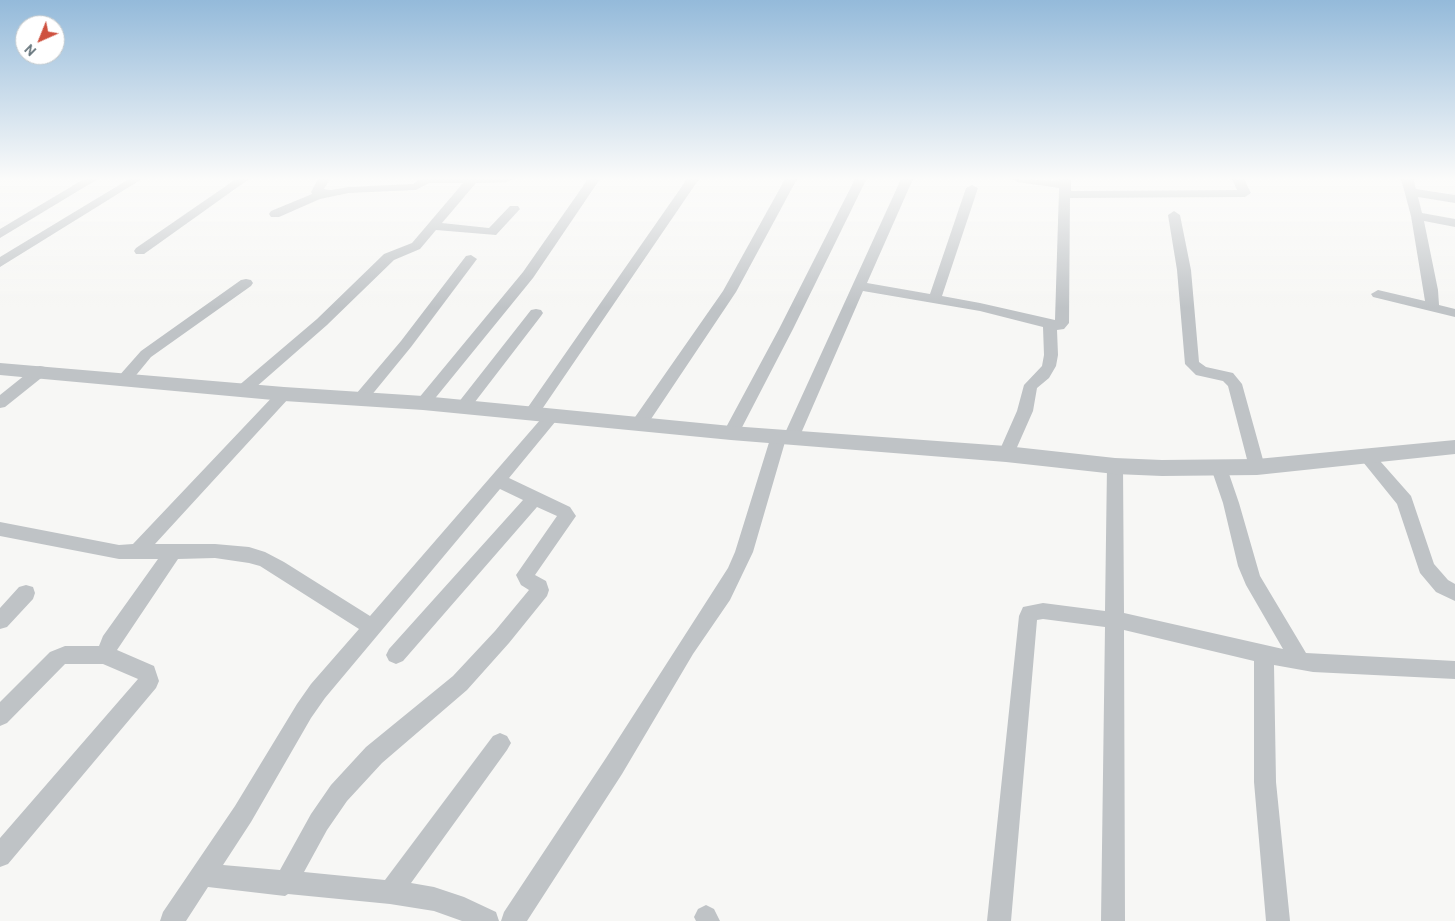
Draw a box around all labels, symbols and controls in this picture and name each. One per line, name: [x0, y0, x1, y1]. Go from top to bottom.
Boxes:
north arrow: [15, 15, 65, 65]
text: N: [20, 40, 40, 60]

